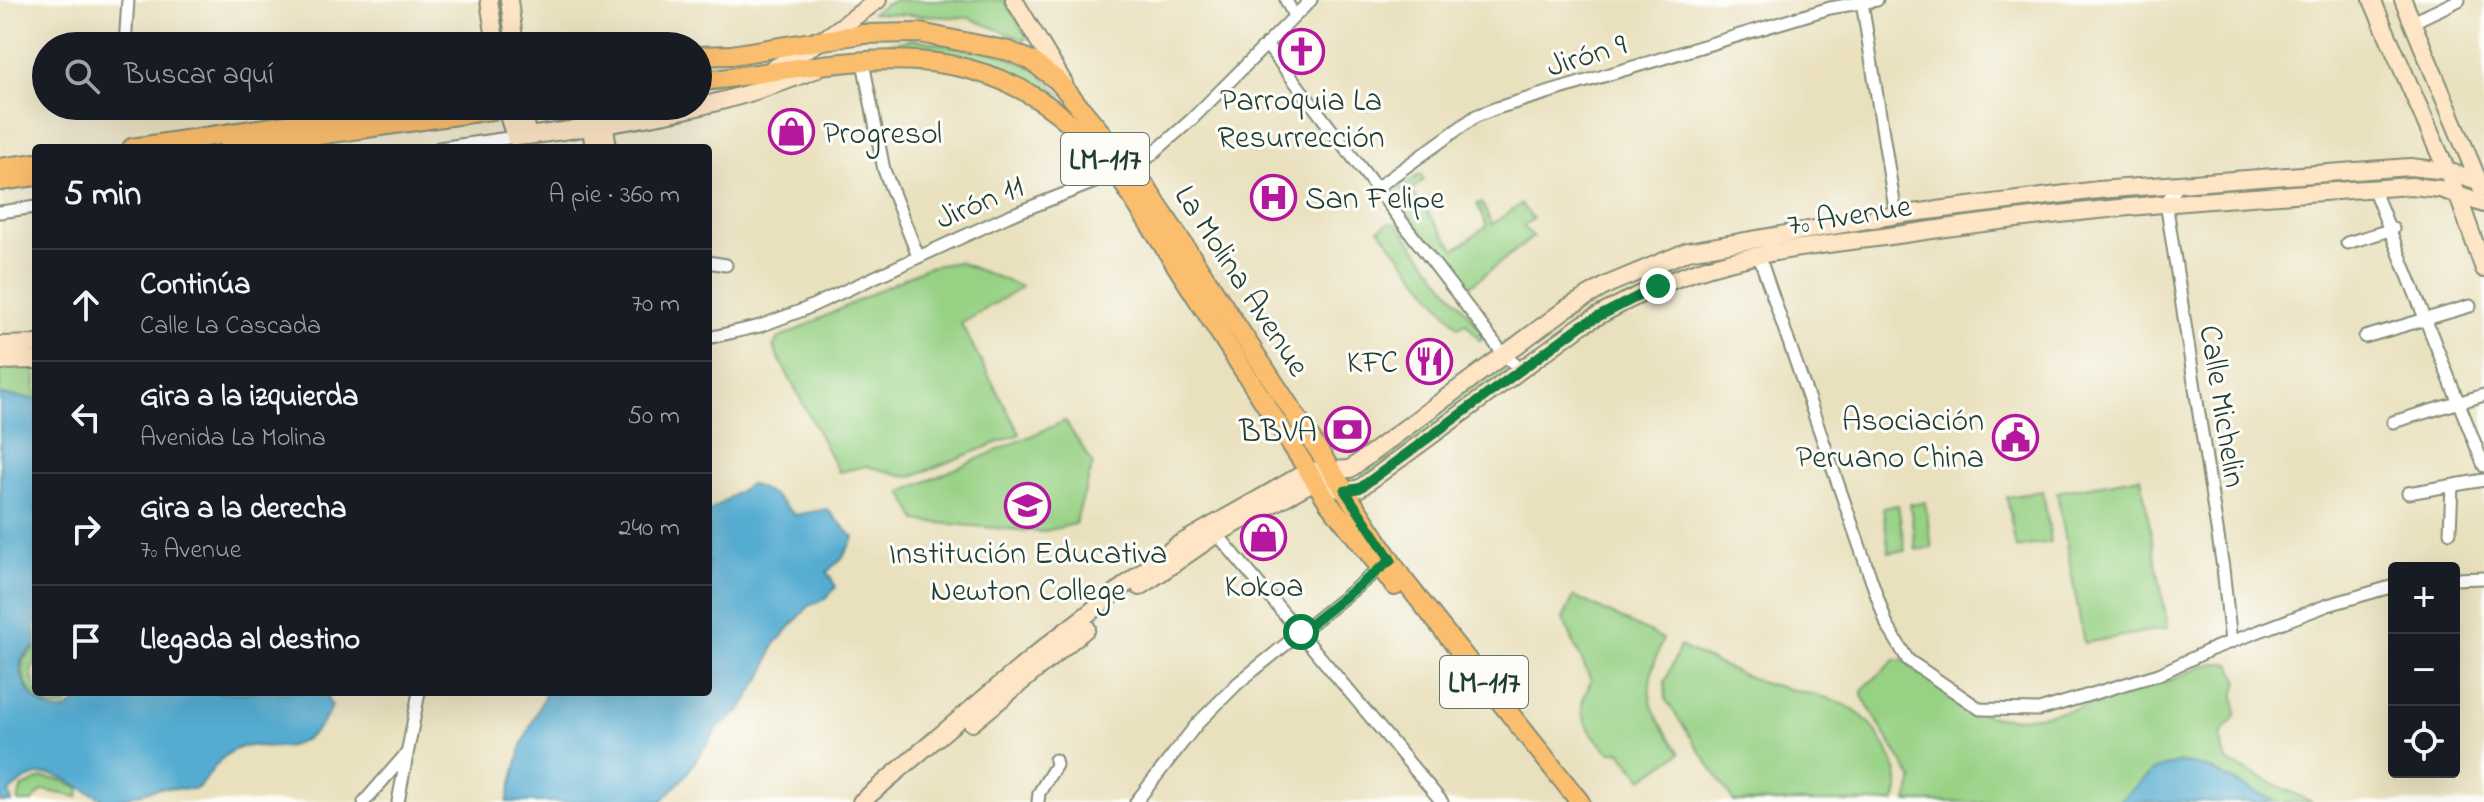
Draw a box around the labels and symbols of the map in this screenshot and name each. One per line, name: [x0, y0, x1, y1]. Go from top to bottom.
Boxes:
street label: Jirón 9: [1541, 23, 1633, 92]
church icon: Parroquia La Resurrección: [1277, 28, 1325, 76]
place label: Parroquia La Resurrección: [1217, 79, 1385, 163]
shop icon: Progresol: [768, 108, 816, 156]
place label: Progresol: [823, 112, 942, 159]
road number: LM-117: [1061, 133, 1149, 185]
street label: Jirón 11: [929, 165, 1032, 244]
hospital icon: San Felipe: [1250, 173, 1298, 221]
street label: La Molina Avenue: [1160, 177, 1320, 388]
place label: San Felipe: [1305, 177, 1445, 224]
street label: 7º Avenue: [1784, 184, 1915, 250]
route end: [1640, 268, 1676, 304]
street label: Calle Michelin: [2185, 322, 2257, 491]
restaurant icon: KFC: [1405, 337, 1453, 385]
place label: KFC: [1347, 341, 1398, 388]
place label: Asociación Peruano China: [1796, 399, 1984, 483]
bank icon: BBVA: [1324, 406, 1372, 454]
place label: BBVA: [1238, 410, 1317, 457]
public building icon: Asociación Peruano China: [1991, 413, 2039, 461]
school or university icon: Institución Educativa Newton College: [1004, 481, 1052, 529]
shop icon: Kokoa: [1240, 514, 1288, 562]
place label: Institución Educativa Newton College: [889, 532, 1167, 616]
place label: Kokoa: [1224, 565, 1304, 612]
route start: [1283, 614, 1319, 650]
road number: LM-117: [1440, 656, 1528, 708]

